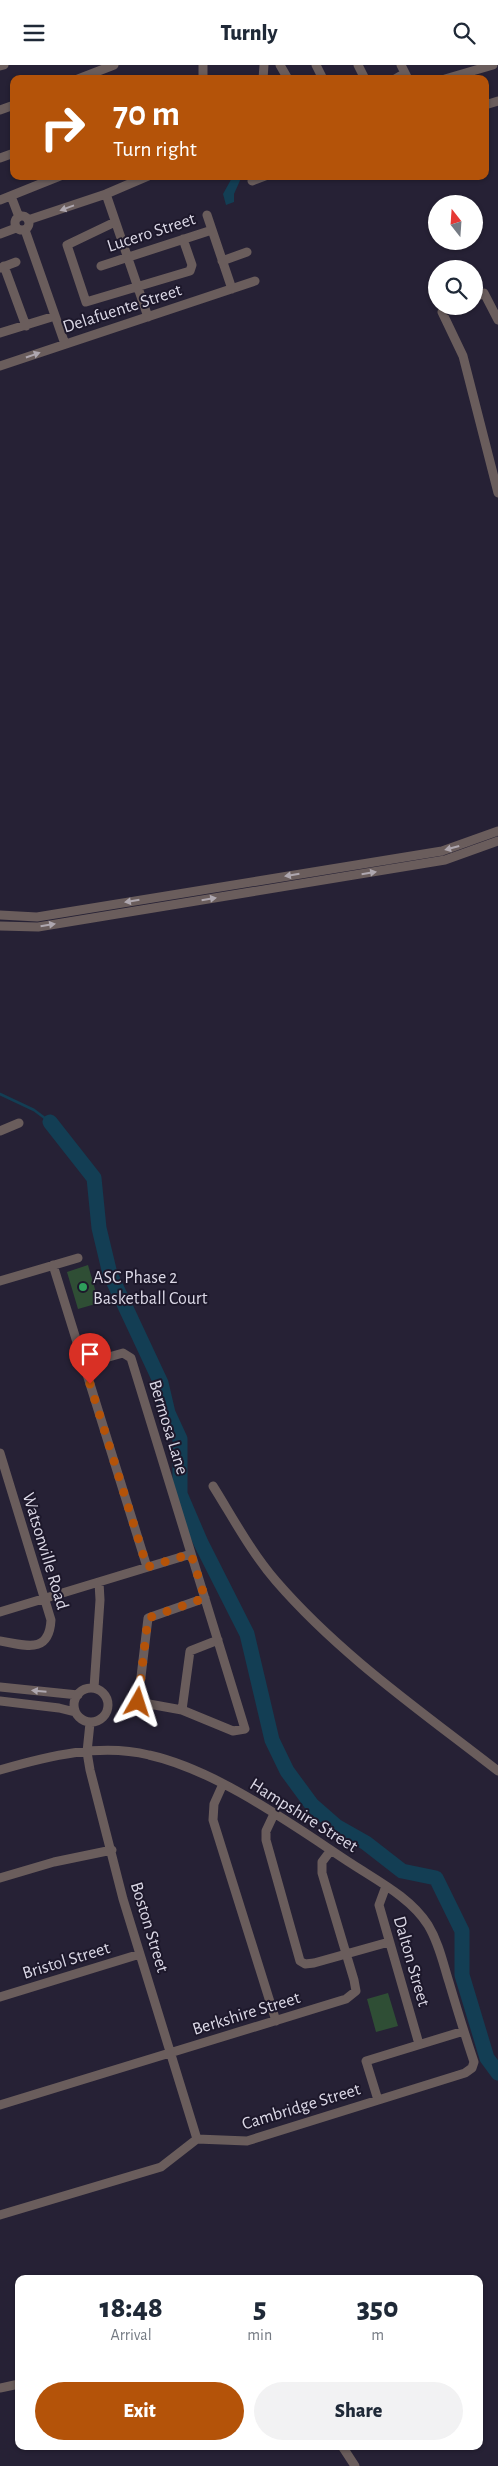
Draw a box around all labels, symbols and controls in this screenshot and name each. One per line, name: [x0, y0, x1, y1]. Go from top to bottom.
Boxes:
icon: menu: [20, 19, 48, 47]
icon: search: [450, 19, 478, 47]
text: Turnly: [220, 22, 278, 44]
icon: right: [30, 95, 95, 160]
text: 70 m: [113, 97, 180, 132]
text: Turn right: [113, 138, 197, 160]
north arrow: [428, 195, 482, 250]
map controls: [428, 195, 483, 315]
one-way arrow: [59, 204, 74, 212]
street label: Lucero Street: [105, 210, 198, 256]
button: search: [428, 260, 483, 315]
street label: Delafuente Street: [61, 281, 184, 337]
one-way arrow: [25, 351, 40, 359]
one-way arrow: [445, 844, 460, 852]
one-way arrow: [362, 868, 378, 876]
one-way arrow: [284, 872, 300, 880]
one-way arrow: [201, 894, 217, 902]
one-way arrow: [124, 898, 140, 906]
one-way arrow: [41, 920, 57, 928]
place label: ASC Phase 2 Basketball Court: [93, 1269, 208, 1308]
marker: ASC Phase 2 Basketball Court: [77, 1281, 89, 1293]
pin: [69, 1333, 111, 1384]
icon: arrive: [76, 1340, 104, 1368]
street label: Bermosa Lane: [145, 1378, 191, 1477]
street label: Watsonville Road: [19, 1491, 71, 1612]
position arrow: [111, 1675, 163, 1727]
one-way arrow: [31, 1687, 47, 1695]
street label: Hampshire Street: [246, 1776, 361, 1856]
street label: Boston Street: [127, 1880, 171, 1975]
street label: Dalton Street: [390, 1914, 433, 2009]
street label: Bristol Street: [20, 1939, 112, 1983]
street label: Berkshire Street: [190, 1989, 303, 2039]
street label: Cambridge Street: [240, 2080, 363, 2134]
text: 18:48: [99, 2293, 163, 2323]
text: 5: [253, 2293, 266, 2323]
text: 350: [357, 2293, 399, 2323]
text: Arrival: [111, 2327, 152, 2343]
text: min: [247, 2327, 272, 2343]
text: m: [371, 2327, 384, 2343]
button: Exit: [35, 2382, 244, 2440]
button: Share: [254, 2382, 463, 2440]

